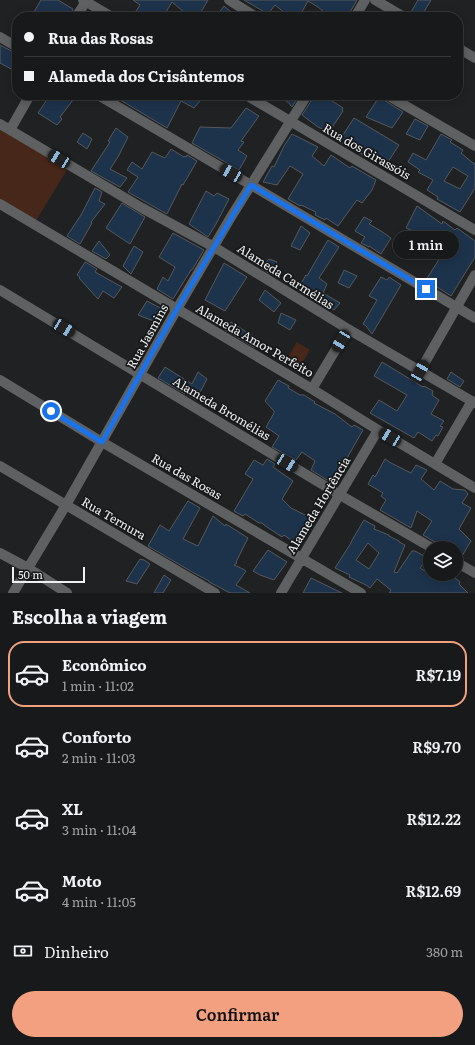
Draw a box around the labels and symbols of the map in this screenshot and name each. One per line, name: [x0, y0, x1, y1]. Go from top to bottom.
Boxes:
street label: Rua dos Girassóis: [320, 118, 415, 184]
car: [46, 148, 72, 170]
car: [218, 162, 244, 184]
callout: 1 min: [393, 231, 459, 259]
street label: Alameda Carmélias: [234, 239, 338, 313]
route end: [417, 280, 435, 298]
street label: Alameda Amor Perfeito: [193, 299, 317, 381]
street label: Rua Jasmins: [122, 300, 172, 372]
car: [51, 317, 77, 339]
car: [330, 328, 352, 354]
car: [409, 358, 431, 384]
street label: Alameda Bromélias: [170, 372, 275, 445]
route start: [42, 402, 60, 420]
car: [377, 426, 403, 448]
street label: Rua das Rosas: [148, 449, 226, 504]
car: [274, 452, 300, 474]
street label: Alameda Hortência: [282, 452, 355, 557]
street label: Rua Ternura: [78, 492, 150, 544]
scale bar: [12, 565, 85, 584]

